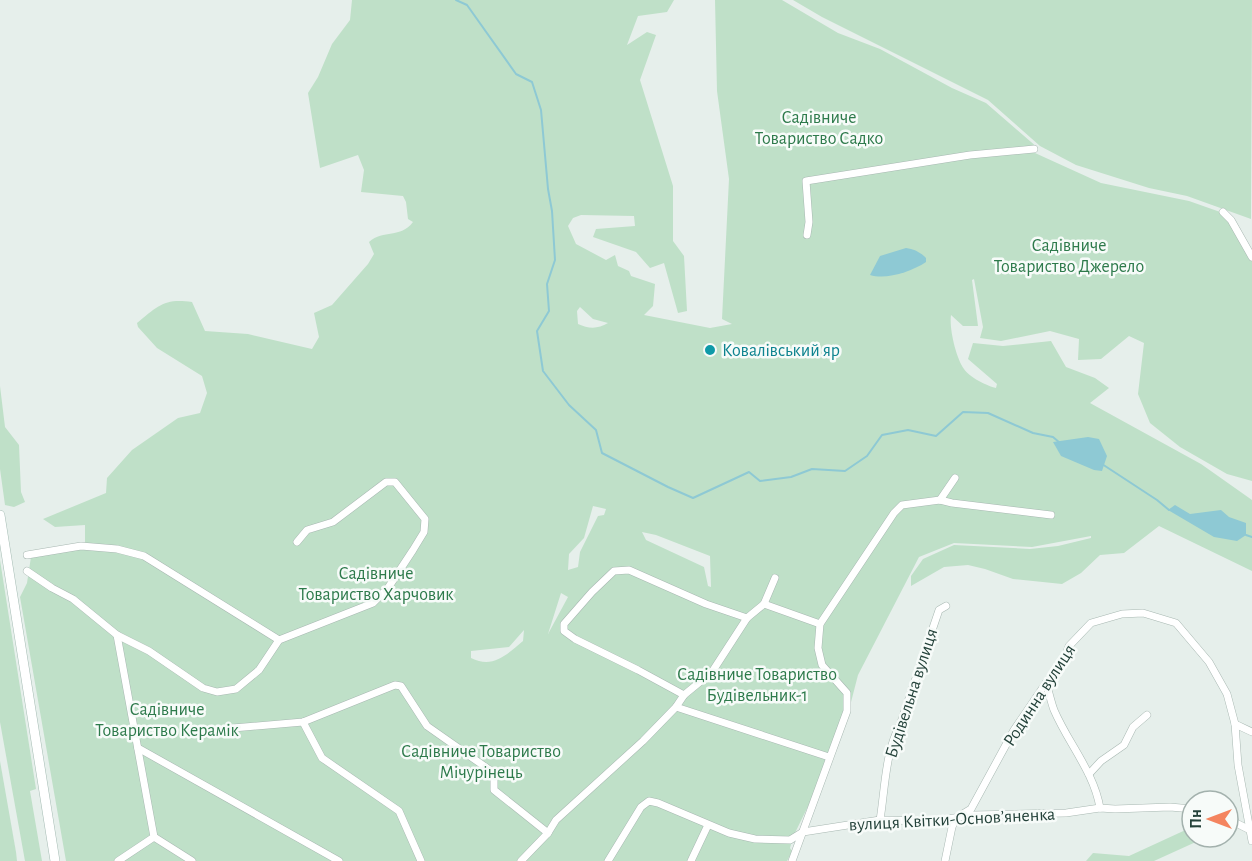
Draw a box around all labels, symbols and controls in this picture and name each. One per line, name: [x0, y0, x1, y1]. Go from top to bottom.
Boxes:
park label: Садівниче Товариство Садко: [755, 109, 883, 148]
park label: Садівниче Товариство Джерело: [994, 237, 1144, 276]
place label: Ковалівський яр: [722, 342, 840, 360]
marker: Ковалівський яр: [703, 343, 717, 357]
park label: Садівниче Товариство Харчовик: [298, 565, 454, 604]
street label: Будівельна вулиця: [883, 626, 941, 760]
street label: Родинна вулиця: [1000, 642, 1079, 750]
park label: Садівниче Товариство Будівельник-1: [677, 666, 837, 705]
park label: Садівниче Товариство Керамік: [95, 701, 240, 740]
park label: Садівниче Товариство Мічурінець: [401, 743, 561, 782]
north arrow: [1180, 789, 1240, 849]
street label: вулиця Квітки-Основʼяненка: [848, 806, 1056, 834]
text: Пн: [1188, 809, 1204, 829]

